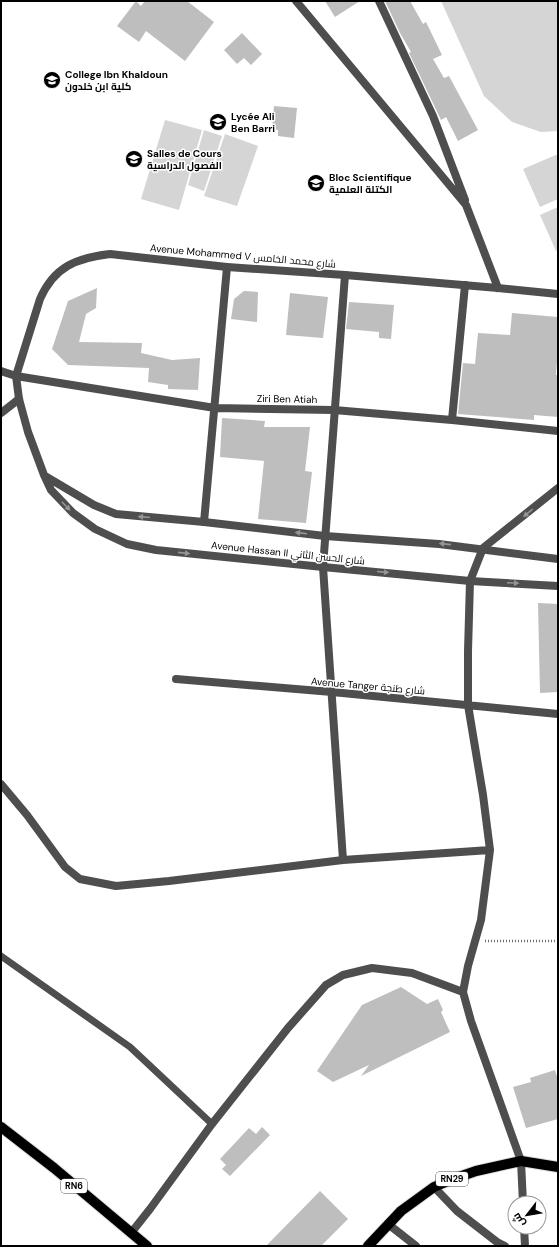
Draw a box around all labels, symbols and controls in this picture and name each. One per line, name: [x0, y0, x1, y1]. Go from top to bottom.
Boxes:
place label: College Ibn Khaldoun كلية ابن خلدون: [65, 68, 168, 93]
school or university icon: College Ibn Khaldoun كلية ابن خلدون: [42, 70, 62, 90]
place label: Lycée Ali Ben Barri: [231, 110, 275, 135]
school or university icon: Lycée Ali Ben Barri: [208, 112, 228, 132]
place label: Salles de Cours الفصول الدراسية: [147, 147, 222, 172]
school or university icon: Salles de Cours الفصول الدراسية: [124, 149, 144, 169]
place label: Bloc Scientifique الكتلة العلمية: [329, 171, 412, 196]
school or university icon: Bloc Scientifique الكتلة العلمية: [306, 173, 326, 193]
street label: Avenue Mohammed V شارع محمد الخامس: [150, 241, 336, 271]
street label: Ziri Ben Atiah: [257, 392, 318, 406]
one-way arrow: [61, 501, 71, 511]
one-way arrow: [522, 508, 533, 517]
one-way arrow: [138, 513, 150, 520]
one-way arrow: [295, 530, 307, 537]
street label: Avenue Hassan II شارع الحسن الثاني: [210, 538, 366, 569]
one-way arrow: [438, 541, 451, 548]
one-way arrow: [178, 550, 190, 557]
one-way arrow: [377, 569, 389, 576]
one-way arrow: [507, 580, 520, 586]
street label: Avenue Tanger شارع طنجة: [310, 675, 426, 697]
road number: RN29: [436, 1172, 468, 1186]
road number: RN6: [61, 1179, 87, 1193]
north arrow: [507, 1195, 547, 1235]
text: ش: [509, 1210, 528, 1230]

